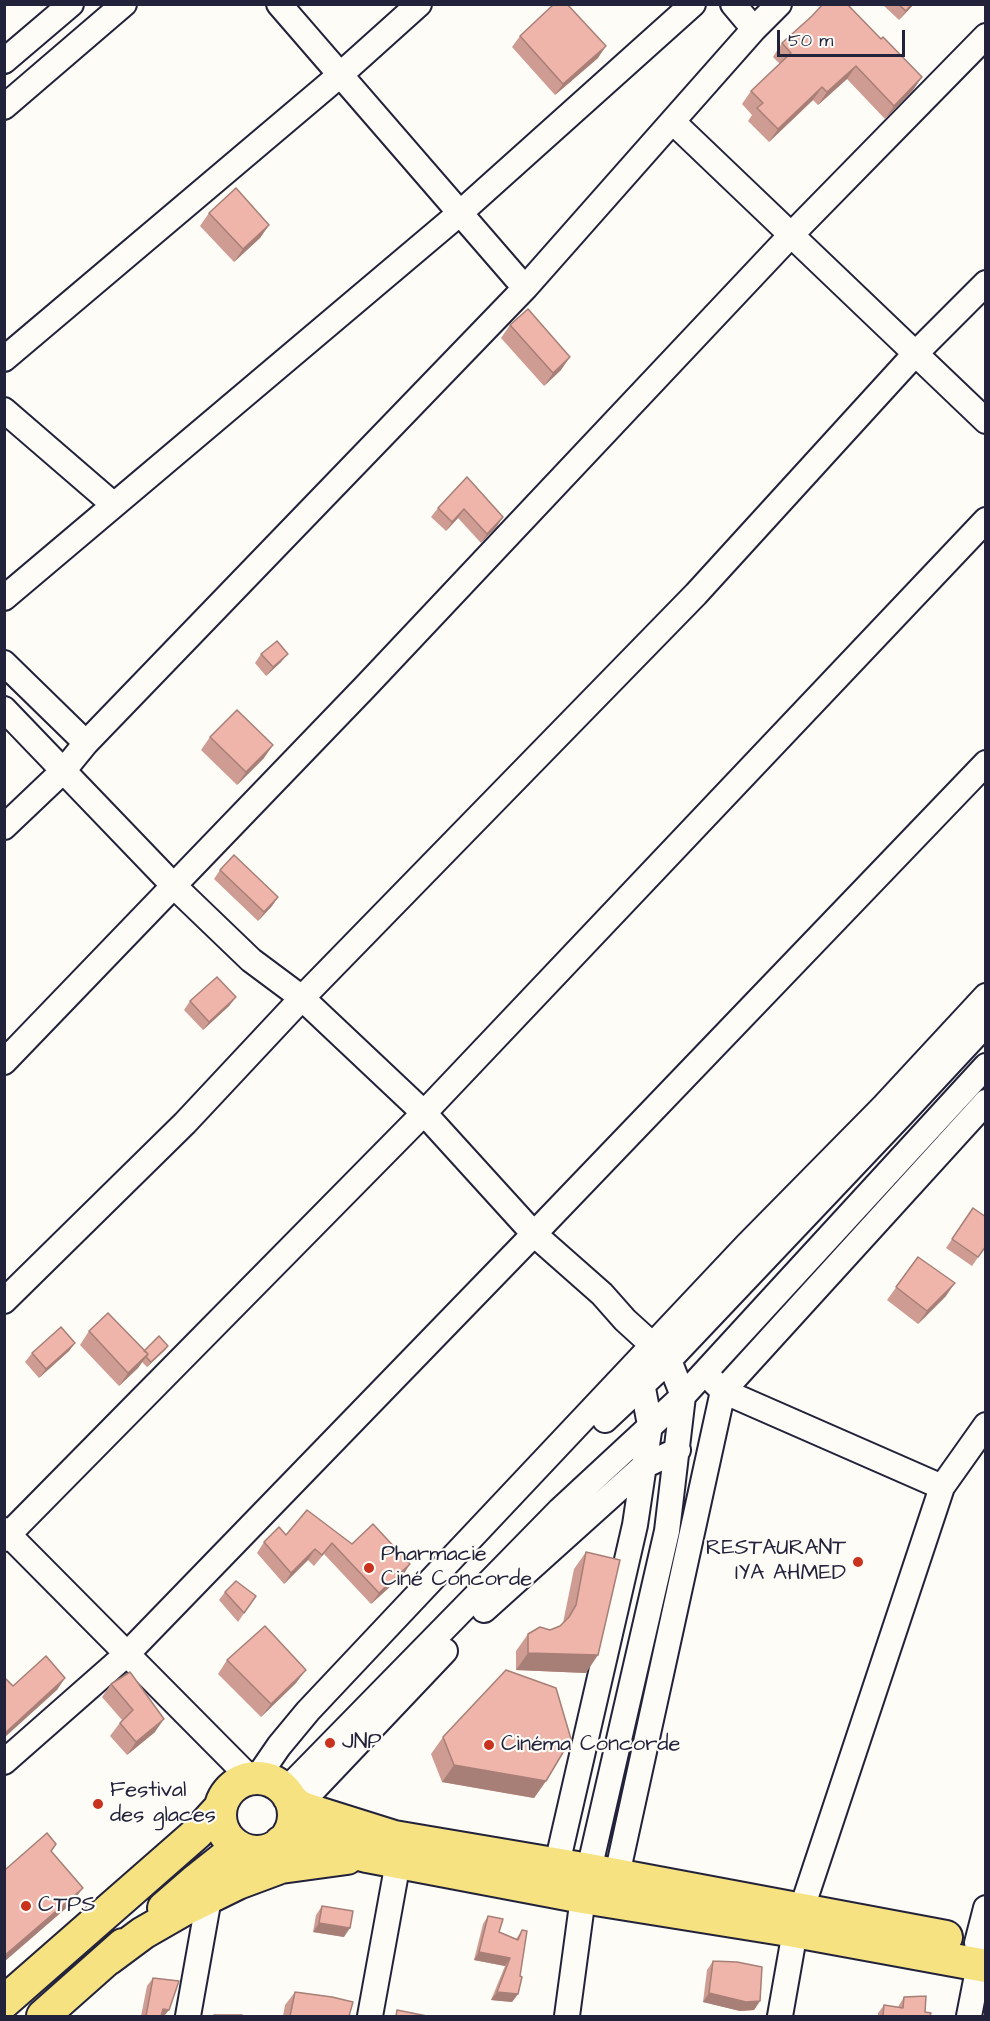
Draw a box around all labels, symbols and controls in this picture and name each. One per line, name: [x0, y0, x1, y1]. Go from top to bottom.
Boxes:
scale bar: [780, 18, 908, 56]
text: 50 m: [788, 28, 833, 53]
place label: RESTAURANT IYA AHMED: [706, 1536, 846, 1588]
place label: Pharmacie Ciné Concorde: [381, 1542, 532, 1594]
marker: RESTAURANT IYA AHMED: [851, 1555, 865, 1569]
marker: Pharmacie Ciné Concorde: [362, 1561, 376, 1575]
place label: JNP: [342, 1730, 381, 1756]
place label: Cinéma Concorde: [501, 1732, 681, 1758]
marker: JNP: [323, 1736, 337, 1750]
marker: Cinéma Concorde: [482, 1738, 496, 1752]
place label: Festival des glaces: [110, 1778, 216, 1830]
marker: Festival des glaces: [91, 1797, 105, 1811]
place label: CTPS: [38, 1893, 95, 1919]
marker: CTPS: [19, 1899, 33, 1913]

